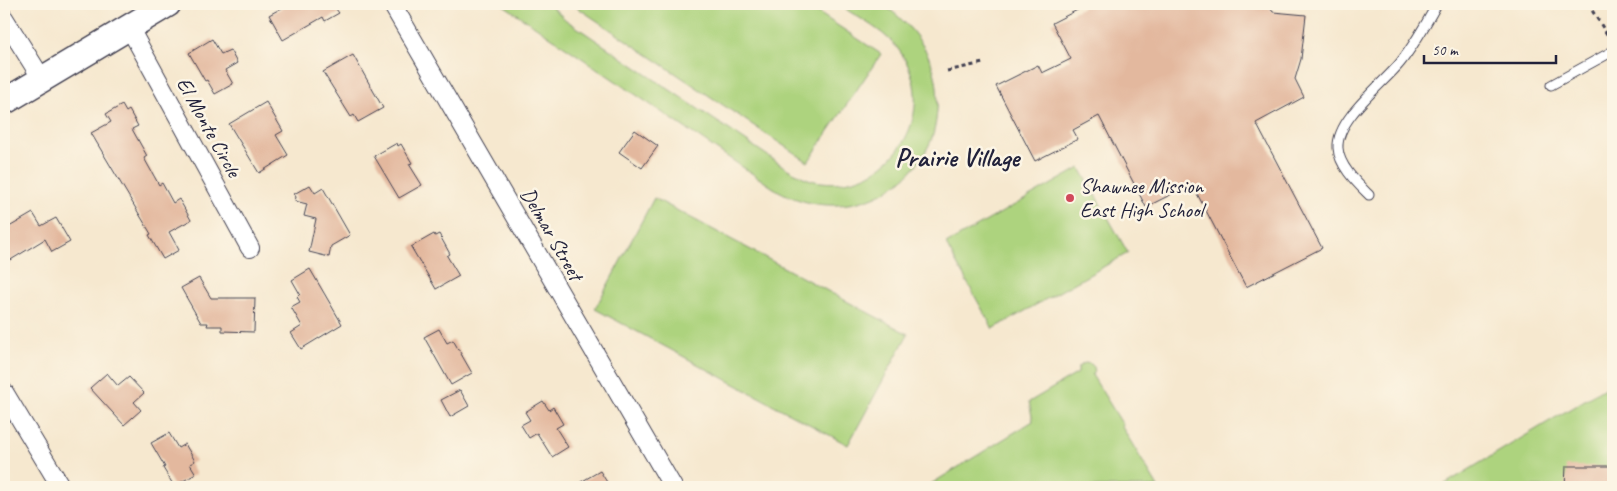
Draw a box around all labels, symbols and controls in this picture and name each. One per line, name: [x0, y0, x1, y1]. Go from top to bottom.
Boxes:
scale bar: [1424, 32, 1557, 64]
text: 50 m: [1432, 41, 1459, 60]
street label: El Monte Circle: [171, 73, 248, 183]
district label: Prairie Village: [895, 141, 1021, 174]
place label: Shawnee Mission East High School: [1080, 173, 1206, 223]
street label: Delmar Street: [515, 183, 590, 288]
marker: Shawnee Mission East High School: [1064, 192, 1076, 204]

